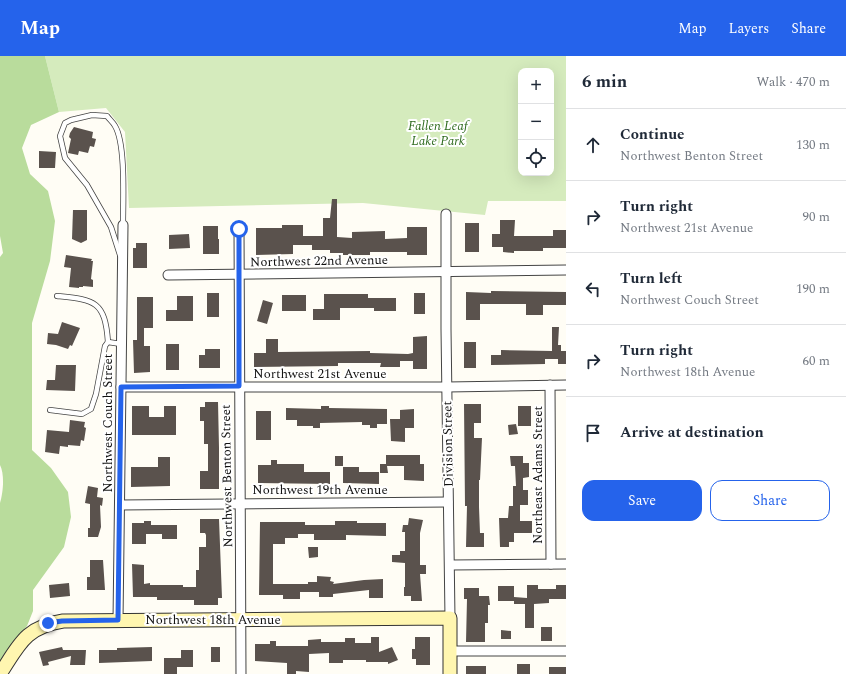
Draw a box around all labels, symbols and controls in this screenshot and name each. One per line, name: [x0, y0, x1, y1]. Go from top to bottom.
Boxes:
text: Map: [20, 14, 60, 43]
text: Map: [678, 18, 707, 39]
text: Layers: [729, 18, 769, 39]
text: Share: [791, 18, 826, 39]
map controls: [518, 68, 554, 176]
button: +: [518, 68, 554, 104]
text: 6 min: [582, 69, 627, 95]
text: Walk · 470 m: [756, 72, 830, 92]
button: −: [518, 104, 554, 140]
park label: Fallen Leaf Lake Park: [408, 116, 470, 151]
text: Continue: [620, 123, 685, 146]
icon: ahead: [582, 134, 604, 156]
text: 130 m: [796, 135, 830, 155]
button: locate: [518, 140, 554, 176]
text: Northwest Benton Street: [620, 146, 763, 166]
text: Turn right: [620, 195, 693, 218]
icon: right: [582, 206, 604, 228]
text: 90 m: [803, 207, 830, 227]
text: Northwest 21st Avenue: [620, 218, 753, 238]
route start: [230, 220, 248, 238]
street label: Northwest 22nd Avenue: [250, 250, 388, 272]
text: Turn left: [620, 267, 682, 290]
icon: left: [582, 278, 604, 300]
text: 190 m: [796, 279, 830, 299]
text: Northwest Couch Street: [620, 290, 759, 310]
text: Turn right: [620, 339, 693, 362]
icon: right: [582, 350, 604, 372]
text: 60 m: [803, 351, 830, 371]
street label: Northwest Couch Street: [98, 353, 118, 492]
text: Northwest 18th Avenue: [620, 362, 755, 382]
street label: Northwest 21st Avenue: [253, 364, 387, 384]
street label: Division Street: [437, 400, 459, 487]
street label: Northwest Benton Street: [216, 404, 238, 548]
street label: Northeast Adams Street: [528, 406, 548, 544]
text: Arrive at destination: [620, 421, 764, 444]
icon: arrive: [582, 422, 604, 444]
street label: Northwest 19th Avenue: [252, 480, 388, 500]
button: Save: [582, 480, 702, 521]
button: Share: [710, 480, 830, 521]
street label: Northwest 18th Avenue: [145, 610, 281, 630]
route end: [39, 614, 57, 632]

